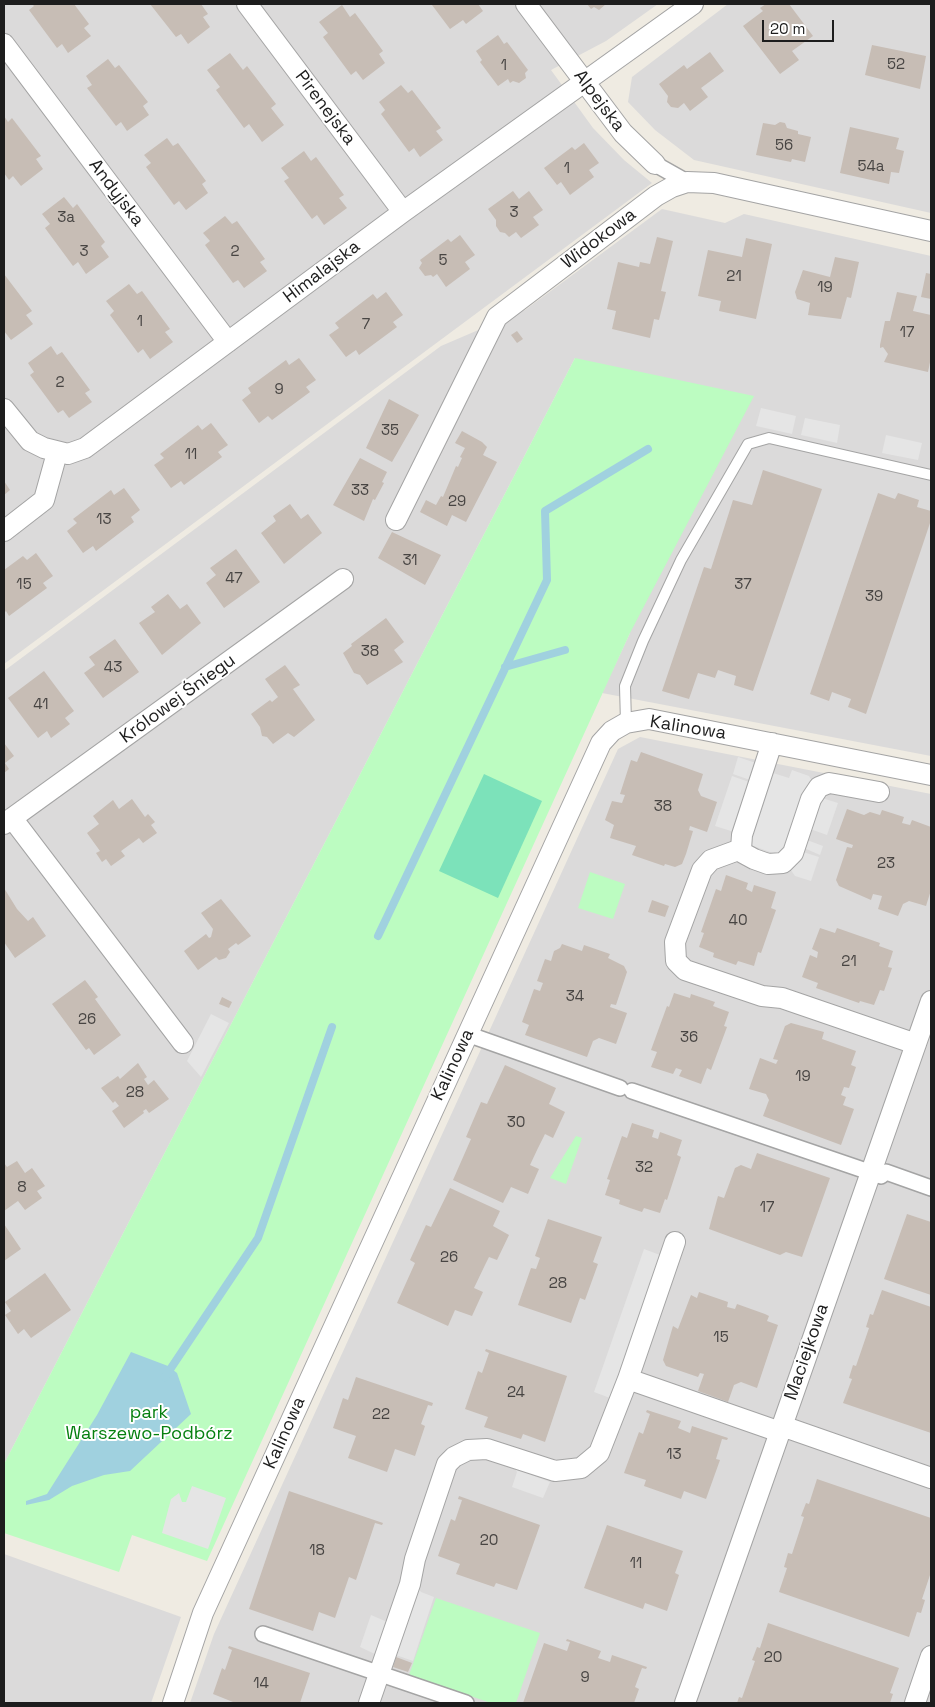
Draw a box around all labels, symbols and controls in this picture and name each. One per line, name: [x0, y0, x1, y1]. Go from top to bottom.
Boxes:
scale bar: [765, 10, 838, 42]
text: 20 m: [770, 19, 805, 38]
house number: 52: [887, 56, 905, 74]
house number: 1: [501, 57, 507, 75]
street label: Pirenejska: [290, 66, 360, 150]
street label: Alpejska: [569, 66, 629, 136]
house number: 56: [775, 137, 793, 155]
street label: Andyjska: [84, 155, 148, 231]
house number: 54a: [858, 158, 884, 176]
house number: 1: [564, 160, 570, 178]
house number: 3: [509, 204, 519, 222]
street label: Widokowa: [558, 204, 640, 274]
house number: 3a: [57, 209, 75, 227]
street label: Himalajska: [279, 236, 365, 308]
house number: 3: [79, 243, 89, 261]
house number: 2: [230, 243, 240, 261]
house number: 5: [439, 252, 447, 270]
house number: 21: [726, 268, 742, 286]
house number: 19: [817, 279, 833, 297]
house number: 1: [137, 313, 143, 331]
house number: 7: [362, 316, 370, 334]
house number: 17: [900, 324, 914, 342]
house number: 2: [55, 374, 65, 392]
house number: 9: [274, 381, 284, 399]
house number: 35: [381, 422, 399, 440]
house number: 11: [185, 446, 197, 464]
house number: 33: [351, 482, 369, 500]
house number: 29: [448, 493, 466, 511]
house number: 13: [96, 511, 112, 529]
house number: 31: [402, 552, 418, 570]
house number: 47: [225, 570, 243, 588]
house number: 15: [16, 576, 32, 594]
house number: 37: [734, 576, 752, 594]
house number: 39: [865, 588, 883, 606]
house number: 38: [361, 643, 379, 661]
street label: Królowej Śniegu: [116, 650, 240, 748]
house number: 43: [104, 659, 122, 677]
house number: 41: [33, 696, 49, 714]
street label: Kalinowa: [648, 711, 728, 745]
house number: 38: [654, 798, 672, 816]
house number: 23: [877, 855, 895, 873]
house number: 40: [729, 912, 747, 930]
house number: 21: [841, 953, 857, 971]
house number: 34: [566, 988, 584, 1006]
house number: 26: [78, 1011, 96, 1029]
street label: Kalinowa: [427, 1026, 479, 1104]
house number: 36: [680, 1029, 698, 1047]
house number: 19: [795, 1068, 811, 1086]
house number: 28: [126, 1084, 144, 1102]
house number: 30: [507, 1114, 525, 1132]
house number: 32: [635, 1159, 653, 1177]
house number: 8: [17, 1179, 27, 1197]
house number: 17: [760, 1199, 774, 1217]
house number: 26: [440, 1249, 458, 1267]
house number: 28: [549, 1275, 567, 1293]
street label: Maciejkowa: [780, 1301, 834, 1403]
house number: 15: [713, 1329, 729, 1347]
house number: 24: [507, 1384, 525, 1402]
street label: Kalinowa: [260, 1394, 310, 1472]
park label: park Warszewo-Podbórz: [65, 1402, 233, 1445]
house number: 22: [372, 1406, 390, 1424]
house number: 13: [666, 1446, 682, 1464]
house number: 20: [480, 1532, 498, 1550]
house number: 18: [309, 1542, 325, 1560]
house number: 11: [630, 1555, 642, 1573]
house number: 20: [764, 1649, 782, 1667]
house number: 9: [580, 1669, 590, 1687]
house number: 14: [253, 1675, 269, 1693]

